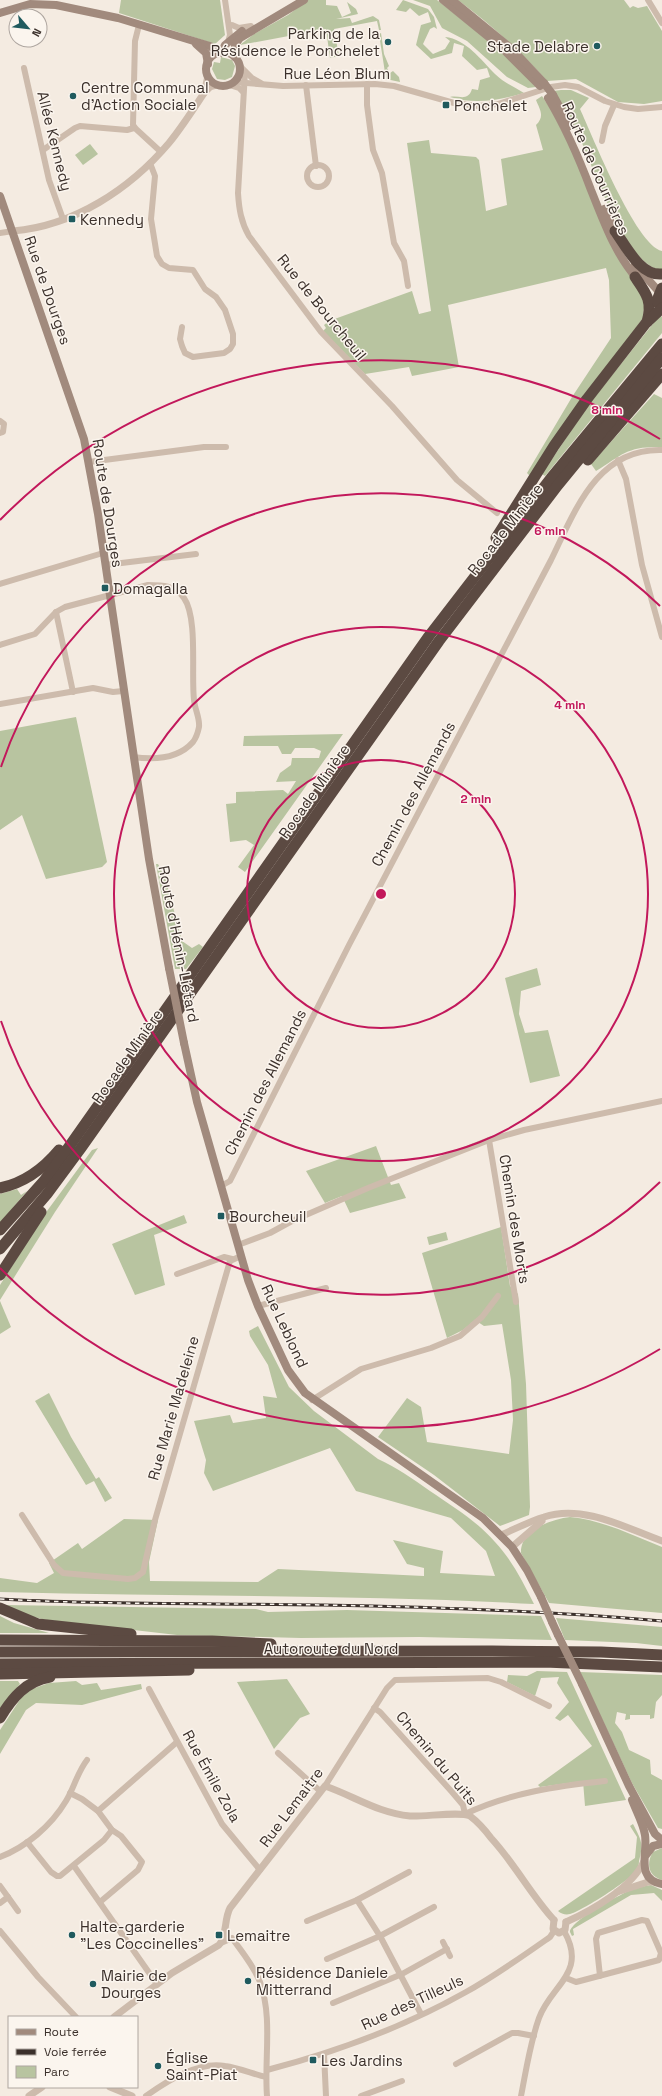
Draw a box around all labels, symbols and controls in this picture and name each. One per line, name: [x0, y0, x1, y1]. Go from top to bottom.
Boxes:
north arrow: [8, 8, 48, 48]
place label: Parking de la Résidence le Ponchelet: [211, 24, 380, 60]
text: N: [29, 26, 45, 39]
marker: Parking de la Résidence le Ponchelet: [383, 37, 393, 47]
place label: Stade Delabre: [487, 37, 589, 56]
marker: Stade Delabre: [592, 41, 602, 51]
street label: Rue Léon Blum: [284, 64, 390, 83]
place label: Centre Communal d'Action Sociale: [81, 78, 209, 114]
street label: Allée Kennedy: [33, 89, 77, 193]
marker: Centre Communal d'Action Sociale: [68, 91, 78, 101]
place label: Ponchelet: [454, 96, 528, 115]
street label: Route de Courrières: [558, 98, 634, 238]
marker: Ponchelet: [441, 100, 451, 110]
place label: Kennedy: [80, 210, 144, 229]
marker: Kennedy: [67, 214, 77, 224]
street label: Rue de Dourges: [20, 233, 76, 347]
street label: Rue de Bourcheuil: [273, 250, 371, 364]
text: 8 min: [591, 402, 623, 418]
street label: Route de Dourges: [88, 437, 128, 569]
street label: Rocade Minière: [463, 479, 547, 579]
text: 6 min: [534, 523, 566, 539]
place label: Domagalla: [113, 579, 188, 598]
marker: Domagalla: [100, 583, 110, 593]
text: 4 min: [554, 697, 586, 713]
street label: Chemin des Allemands: [367, 718, 459, 870]
street label: Rocade Minière: [274, 740, 354, 842]
text: 2 min: [460, 791, 492, 807]
street label: Route d'Hénin-Liétard: [154, 864, 204, 1024]
centre of rings: [374, 887, 388, 901]
street label: Rocade Minière: [87, 1005, 167, 1107]
street label: Chemin des Allemands: [220, 1006, 310, 1158]
street label: Chemin des Morts: [495, 1153, 535, 1285]
place label: Bourcheuil: [229, 1207, 306, 1226]
marker: Bourcheuil: [216, 1211, 226, 1221]
street label: Rue Leblond: [257, 1281, 313, 1371]
street label: Rue Marie Madeleine: [143, 1334, 203, 1482]
street label: Autoroute du Nord: [264, 1639, 398, 1658]
street label: Chemin du Puits: [392, 1707, 482, 1809]
street label: Rue Émile Zola: [179, 1726, 245, 1826]
street label: Rue Lemaitre: [255, 1763, 327, 1851]
place label: Halte-garderie "Les Coccinelles": [80, 1917, 204, 1953]
place label: Lemaitre: [227, 1926, 291, 1945]
marker: Halte-garderie "Les Coccinelles": [67, 1930, 77, 1940]
marker: Lemaitre: [214, 1930, 224, 1940]
place label: Résidence Daniele Mitterrand: [256, 1963, 388, 1999]
place label: Mairie de Dourges: [101, 1966, 167, 2002]
street label: Rue des Tilleuls: [358, 1970, 466, 2034]
marker: Résidence Daniele Mitterrand: [243, 1976, 253, 1986]
marker: Mairie de Dourges: [88, 1979, 98, 1989]
legend: [8, 2016, 138, 2088]
text: Route: [44, 2024, 79, 2040]
text: Voie ferrée: [44, 2044, 107, 2060]
place label: Église Saint-Piat: [166, 2048, 238, 2084]
place label: Les Jardins: [321, 2051, 403, 2070]
marker: Les Jardins: [308, 2055, 318, 2065]
marker: Église Saint-Piat: [153, 2061, 163, 2071]
text: Parc: [44, 2064, 69, 2080]

